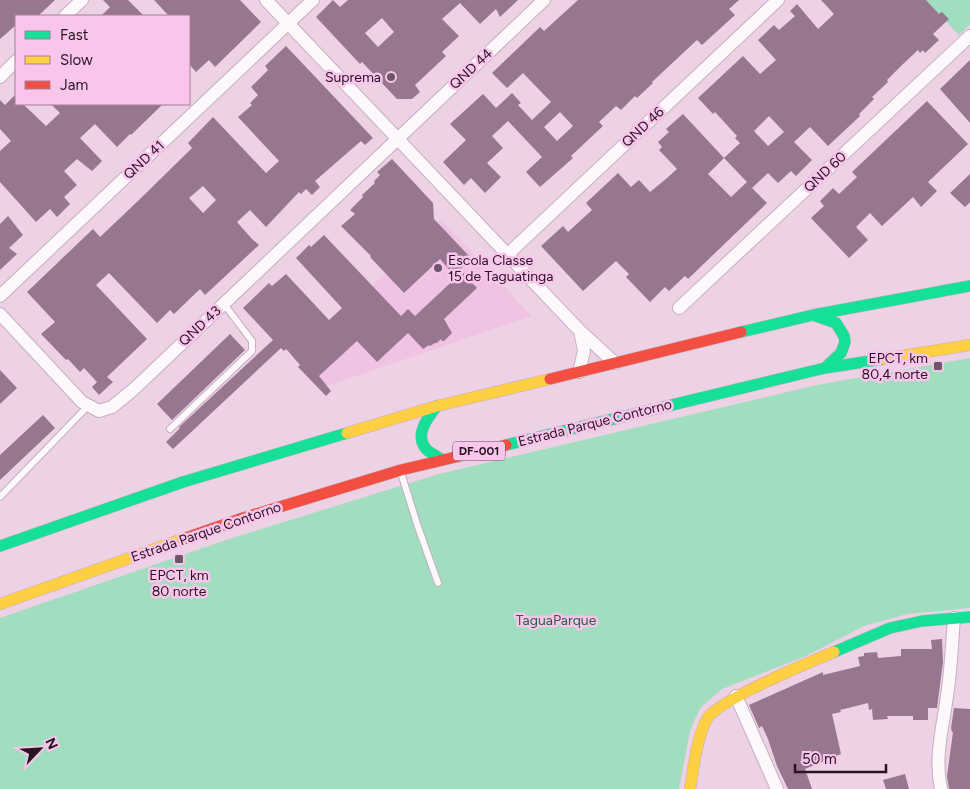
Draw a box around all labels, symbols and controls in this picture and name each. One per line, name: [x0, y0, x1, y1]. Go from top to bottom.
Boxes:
legend: [15, 15, 190, 105]
text: Fast: [60, 26, 89, 44]
street label: QND 44: [446, 45, 496, 93]
text: Slow: [60, 51, 93, 69]
place label: Suprema: [325, 69, 381, 86]
marker: Suprema: [385, 71, 397, 83]
text: Jam: [60, 76, 88, 94]
street label: QND 46: [618, 103, 668, 151]
street label: QND 41: [120, 137, 168, 183]
street label: QND 60: [800, 148, 850, 196]
place label: Escola Classe 15 de Taguatinga: [448, 252, 553, 285]
marker: Escola Classe 15 de Taguatinga: [432, 262, 444, 274]
street label: QND 43: [175, 302, 225, 350]
place label: EPCT, km 80,4 norte: [862, 350, 928, 383]
marker: EPCT, km 80,4 norte: [932, 360, 944, 372]
street label: Estrada Parque Contorno: [516, 396, 674, 450]
road number: DF-001: [453, 442, 505, 461]
street label: Estrada Parque Contorno: [129, 498, 283, 566]
marker: EPCT, km 80 norte: [173, 553, 185, 565]
place label: EPCT, km 80 norte: [149, 567, 209, 600]
park label: TaguaParque: [516, 612, 597, 629]
north arrow: [15, 724, 65, 774]
text: N: [41, 735, 61, 752]
scale bar: [795, 742, 886, 774]
text: 50 m: [802, 750, 837, 768]

